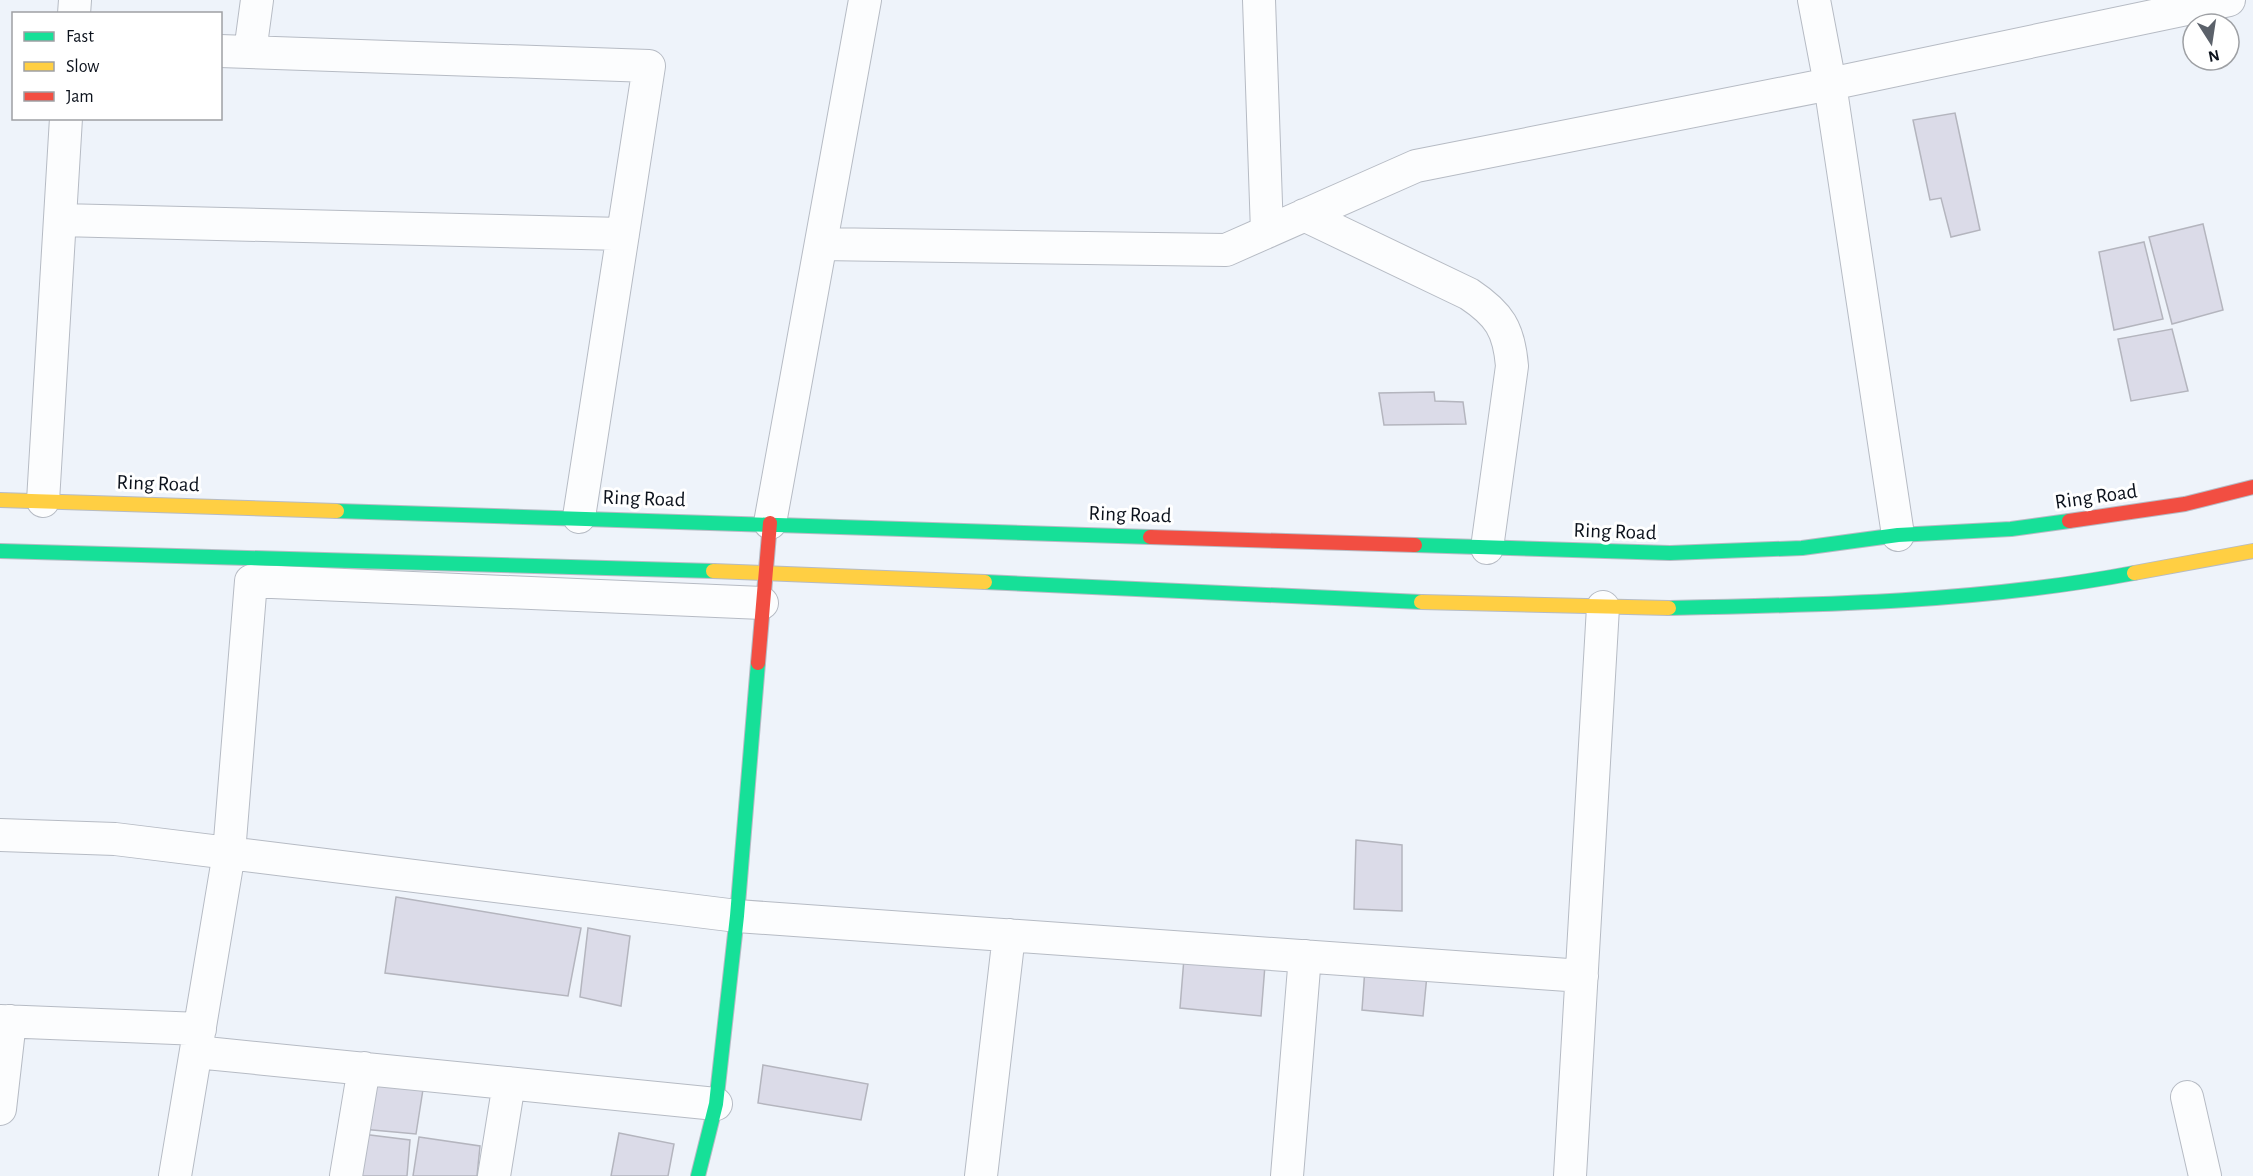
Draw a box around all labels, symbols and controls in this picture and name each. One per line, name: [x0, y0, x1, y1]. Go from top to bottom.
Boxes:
legend: [12, 12, 222, 120]
north arrow: [2181, 12, 2241, 72]
text: Fast: [66, 28, 94, 46]
text: N: [2207, 47, 2221, 65]
text: Slow: [66, 58, 99, 76]
text: Jam: [66, 88, 94, 106]
street label: Ring Road: [116, 472, 200, 495]
street label: Ring Road: [2053, 480, 2139, 513]
street label: Ring Road: [602, 487, 686, 510]
street label: Ring Road: [1088, 503, 1172, 526]
street label: Ring Road: [1573, 520, 1657, 543]

